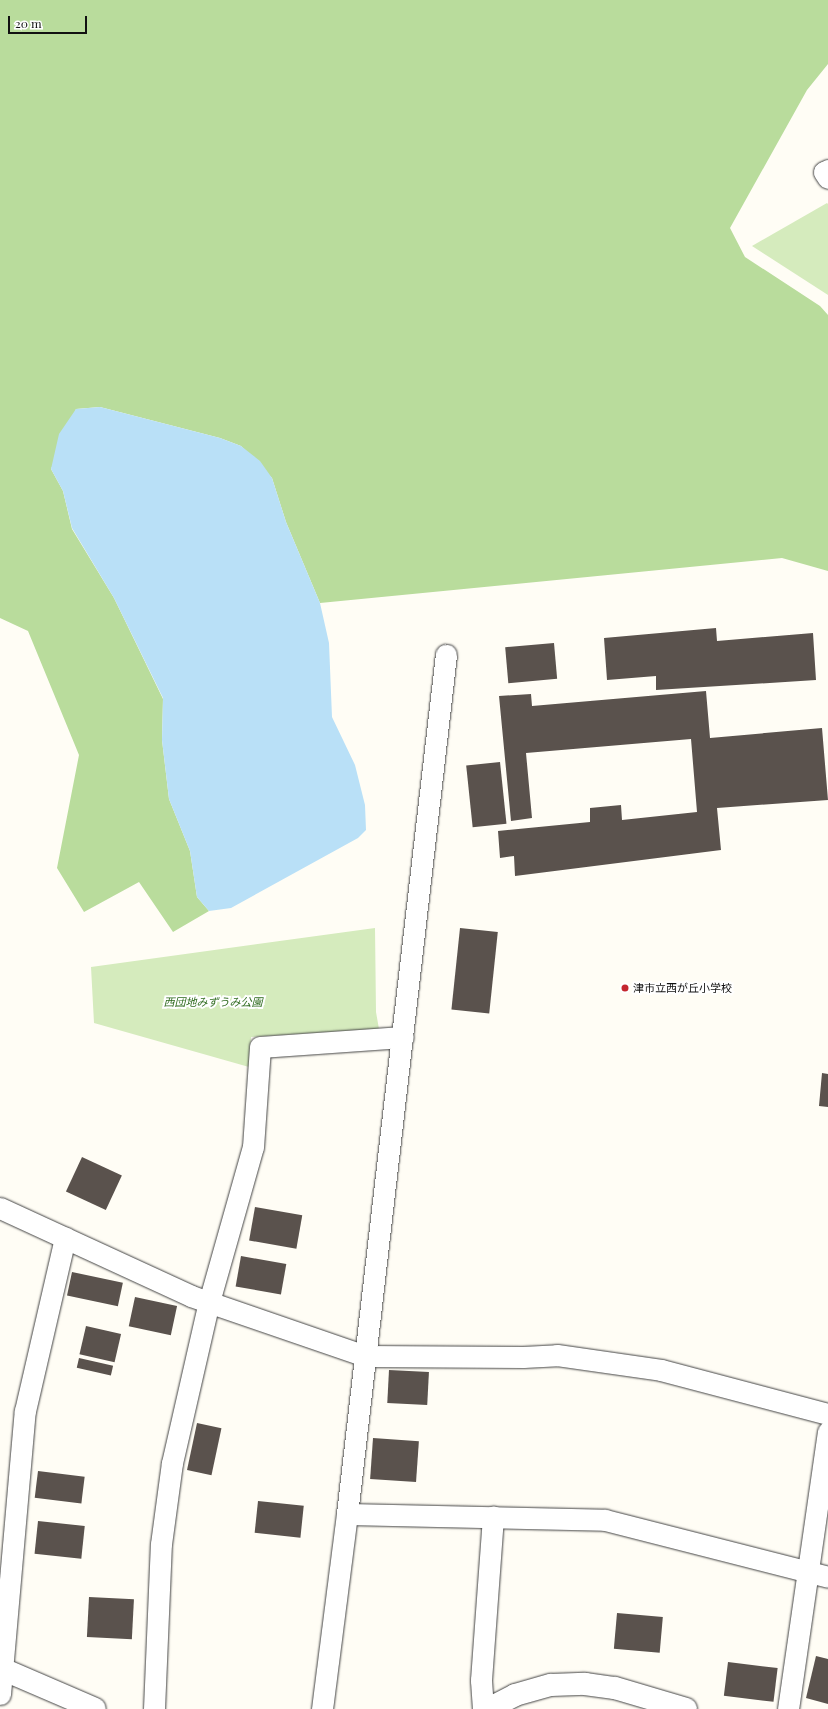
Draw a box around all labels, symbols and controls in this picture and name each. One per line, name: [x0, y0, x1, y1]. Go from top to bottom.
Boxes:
scale bar: [10, 8, 89, 34]
text: 20 m: [15, 15, 42, 31]
place label: 津市立西が丘小学校: [633, 981, 732, 995]
marker: 津市立西が丘小学校: [620, 983, 630, 993]
park label: 西団地みずうみ公園: [164, 995, 262, 1009]

